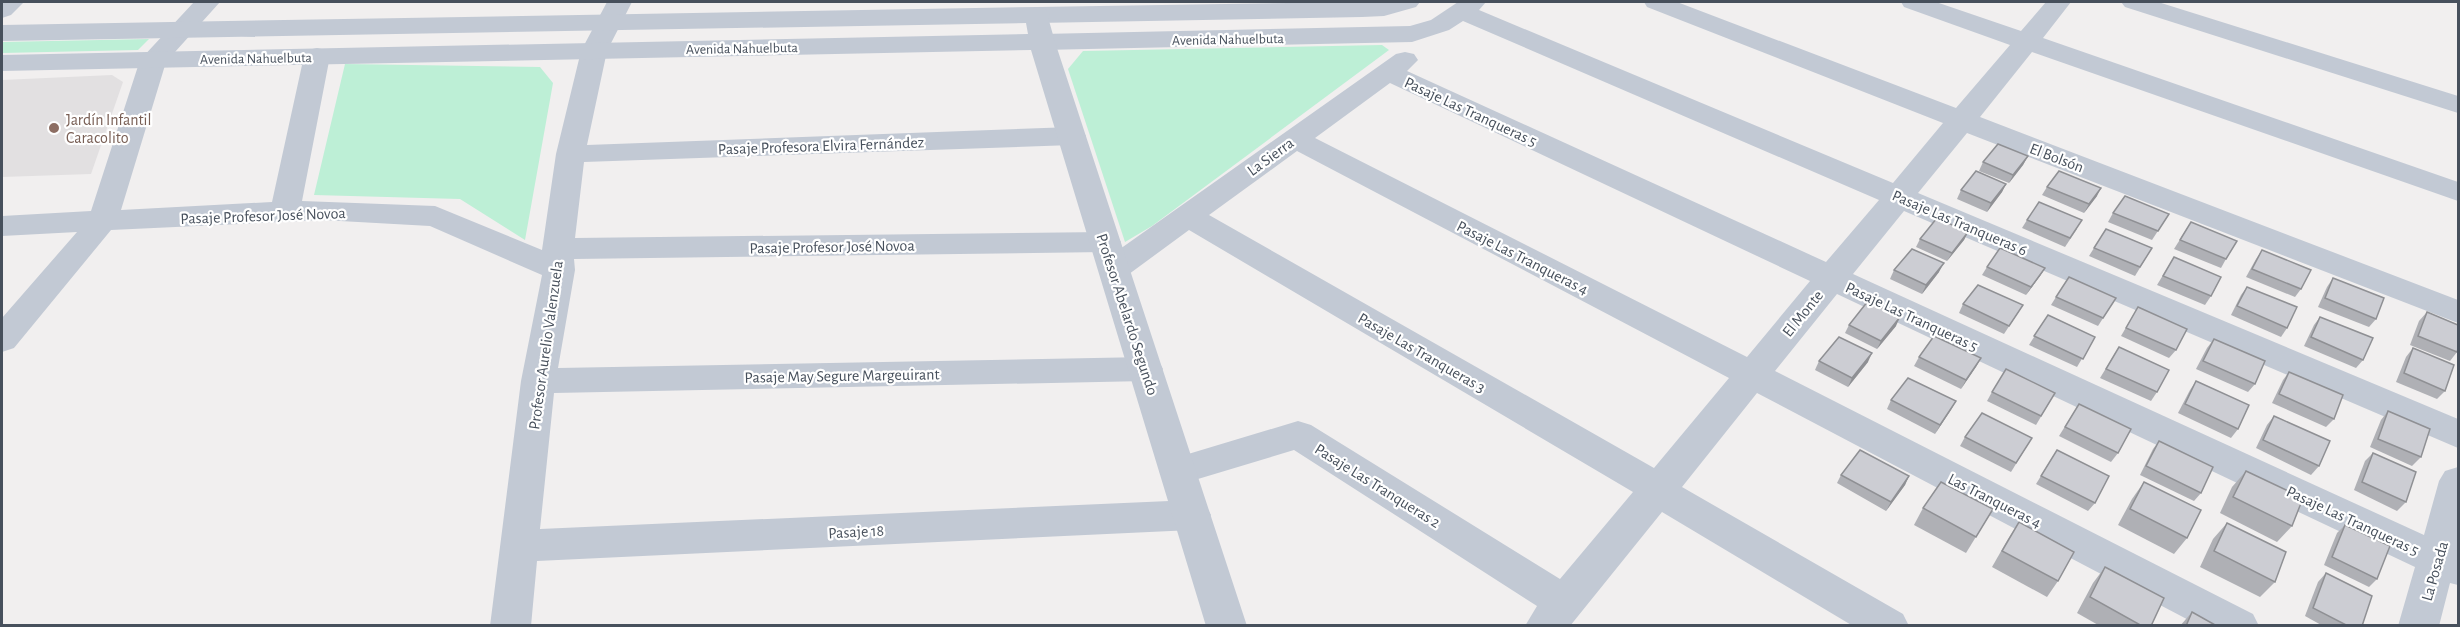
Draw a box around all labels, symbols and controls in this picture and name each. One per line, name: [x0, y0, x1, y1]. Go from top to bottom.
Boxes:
street label: Avenida Nahuelbuta: [1172, 32, 1285, 48]
street label: Avenida Nahuelbuta: [686, 41, 799, 57]
street label: Avenida Nahuelbuta: [200, 51, 313, 67]
street label: Pasaje Las Tranqueras 5: [1401, 74, 1539, 151]
place label: Jardín Infantil Caracolito: [66, 112, 151, 146]
marker: Jardín Infantil Caracolito: [47, 121, 61, 135]
street label: Pasaje Profesora Elvira Fernández: [718, 134, 925, 159]
street label: La Sierra: [1244, 135, 1297, 179]
street label: El Bolsón: [2027, 140, 2086, 176]
street label: Pasaje Las Tranqueras 6: [1889, 187, 2029, 260]
street label: Pasaje Profesor José Novoa: [180, 205, 346, 228]
street label: Pasaje Las Tranqueras 4: [1454, 218, 1591, 299]
street label: Profesor Abelardo Segundo: [1093, 232, 1161, 397]
street label: Pasaje Profesor José Novoa: [749, 238, 915, 257]
street label: Profesor Aurelio Valenzuela: [526, 260, 566, 431]
street label: Pasaje Las Tranqueras 5: [1842, 279, 1980, 356]
street label: El Monte: [1779, 287, 1826, 340]
street label: Pasaje Las Tranqueras 3: [1355, 310, 1488, 397]
street label: Pasaje May Segure Margeuirant: [744, 366, 940, 387]
street label: Pasaje Las Tranqueras 2: [1311, 441, 1443, 532]
street label: Las Tranqueras 4: [1945, 471, 2044, 531]
street label: Pasaje Las Tranqueras 5: [2283, 483, 2421, 560]
street label: Pasaje 18: [828, 523, 884, 542]
street label: La Posada: [2419, 540, 2451, 603]

